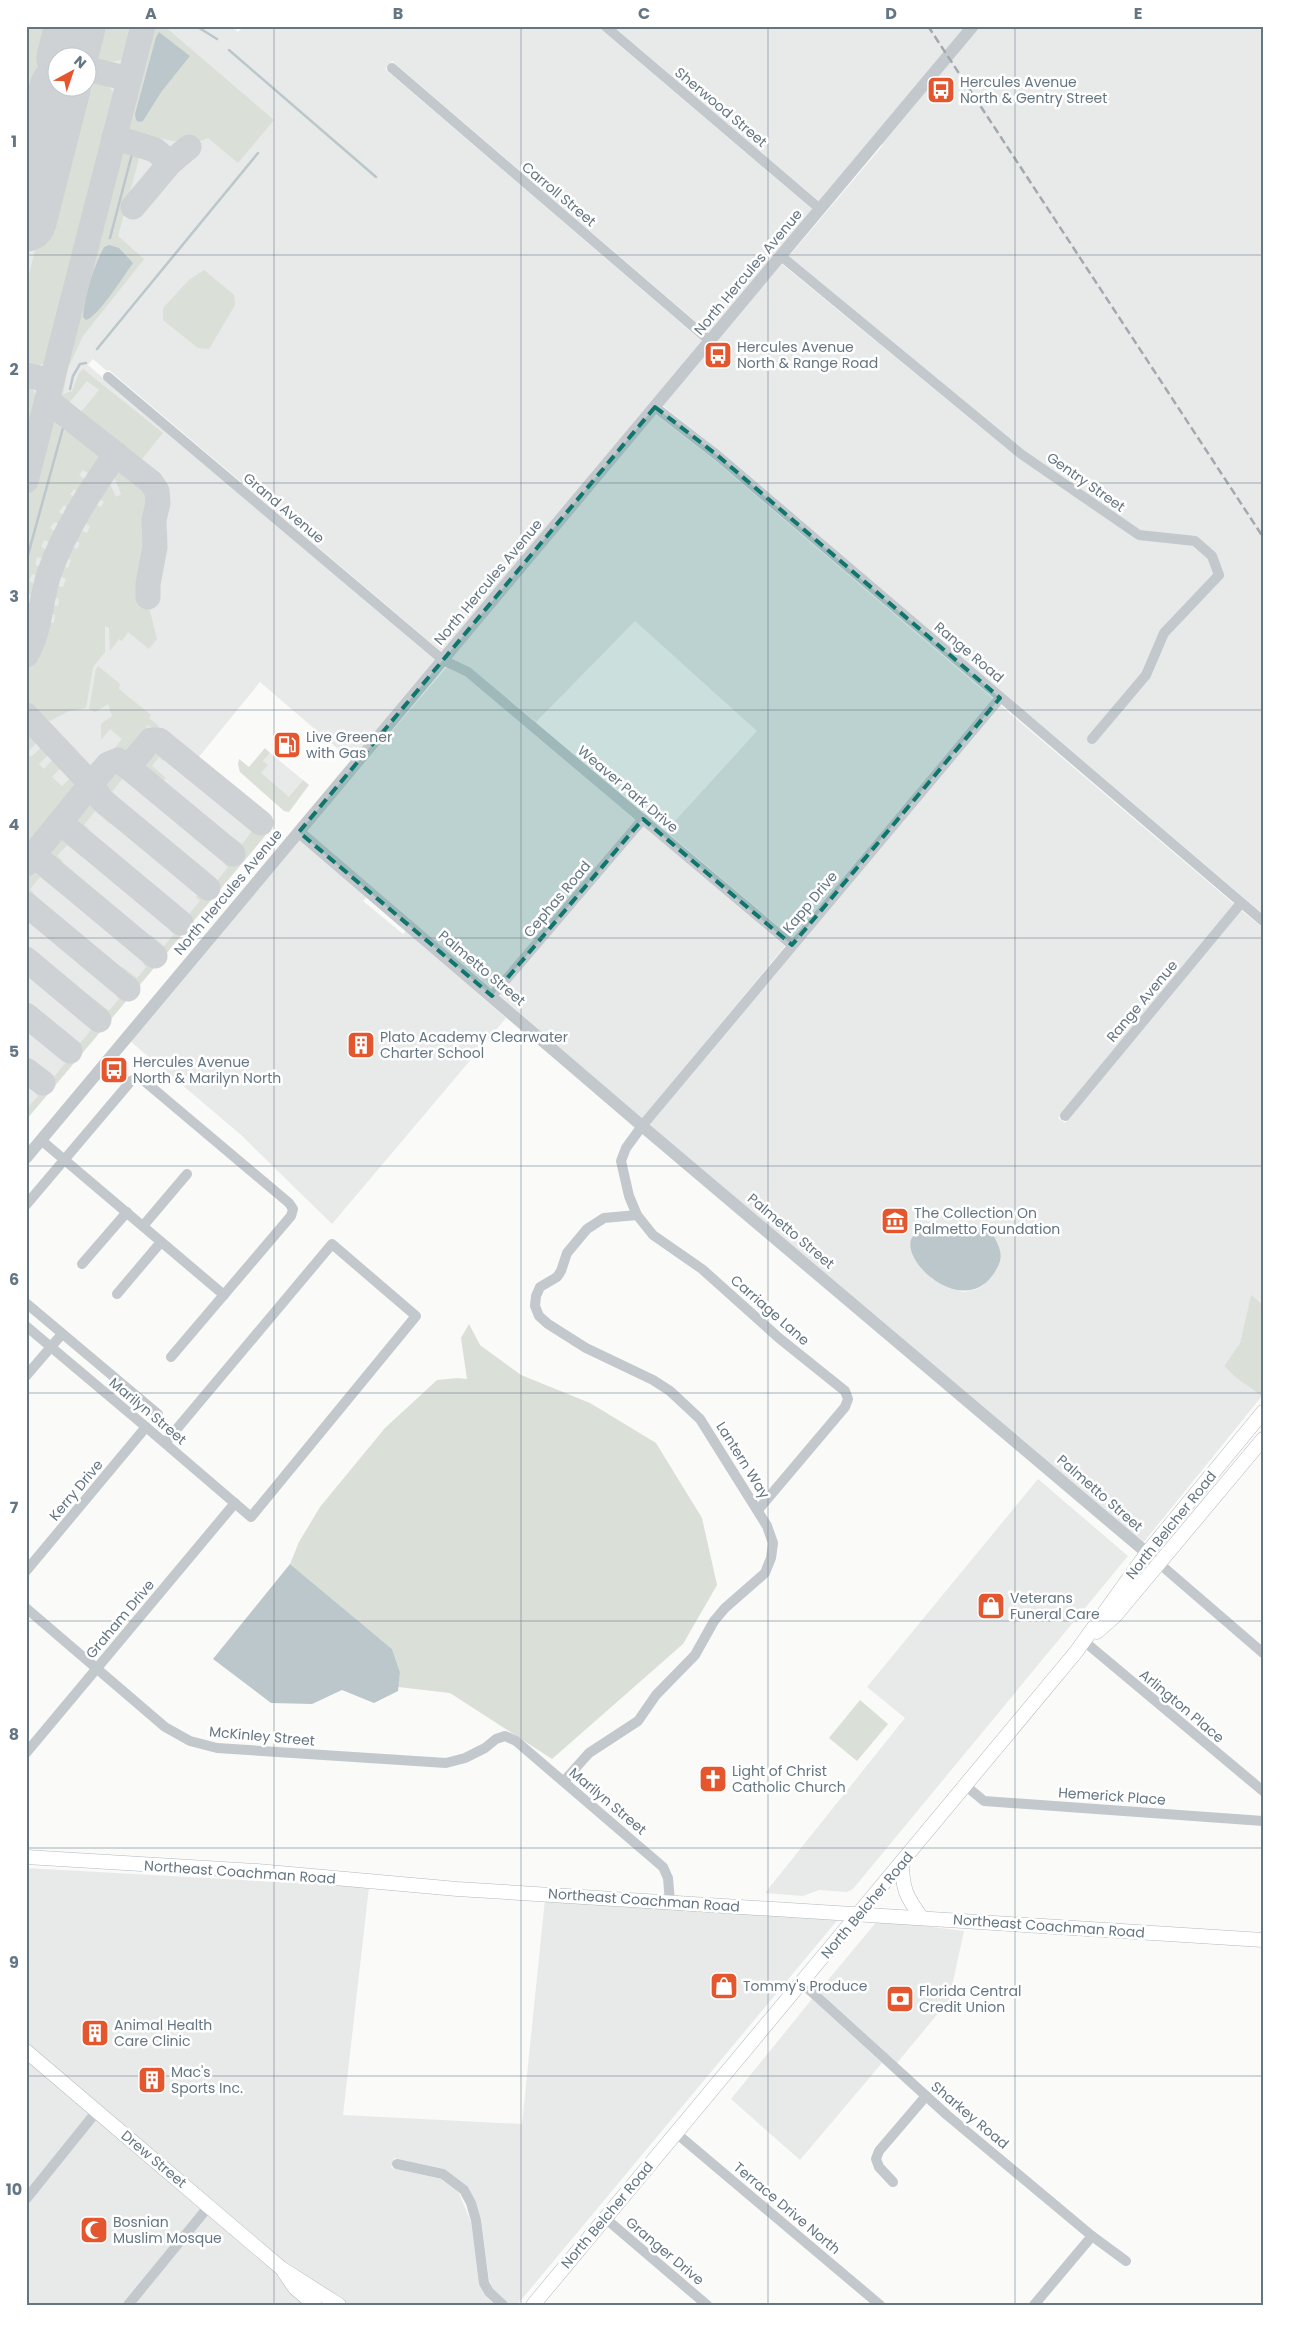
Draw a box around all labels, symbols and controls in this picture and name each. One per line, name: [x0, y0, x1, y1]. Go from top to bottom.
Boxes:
text: A: [145, 2, 157, 25]
text: B: [393, 2, 403, 25]
text: C: [638, 2, 650, 25]
text: D: [885, 2, 897, 25]
text: E: [1134, 2, 1142, 25]
north arrow: [48, 48, 98, 98]
text: N: [70, 51, 91, 73]
street label: Sherwood Street: [671, 62, 771, 152]
place label: Hercules Avenue North & Gentry Street: [960, 72, 1107, 108]
bus stop icon: Hercules Avenue North & Gentry Street: [926, 75, 956, 105]
text: 1: [11, 130, 17, 153]
street label: Carroll Street: [518, 157, 600, 231]
street label: North Hercules Avenue: [689, 205, 807, 339]
place label: Hercules Avenue North & Range Road: [737, 337, 878, 373]
bus stop icon: Hercules Avenue North & Range Road: [703, 340, 733, 370]
text: 2: [9, 358, 19, 381]
street label: Gentry Street: [1043, 448, 1129, 516]
street label: Grand Avenue: [239, 468, 329, 548]
street label: North Hercules Avenue: [429, 515, 547, 649]
text: 3: [9, 585, 19, 608]
street label: Range Road: [930, 617, 1008, 687]
place label: Live Greener with Gas: [306, 727, 392, 763]
fuel station icon: Live Greener with Gas: [272, 730, 302, 760]
street label: Weaver Park Drive: [573, 741, 683, 837]
text: 4: [9, 813, 20, 836]
street label: North Hercules Avenue: [169, 825, 287, 959]
street label: Cephas Road: [519, 856, 595, 942]
street label: Kapp Drive: [778, 866, 842, 937]
street label: Palmetto Street: [434, 926, 530, 1010]
street label: Range Avenue: [1102, 955, 1182, 1046]
place label: Plato Academy Clearwater Charter School: [380, 1027, 568, 1063]
building icon: Plato Academy Clearwater Charter School: [346, 1030, 376, 1060]
text: 5: [9, 1040, 19, 1063]
place label: Hercules Avenue North & Marilyn North: [133, 1052, 281, 1088]
bus stop icon: Hercules Avenue North & Marilyn North: [99, 1055, 129, 1085]
street label: Palmetto Street: [743, 1189, 839, 1273]
place label: The Collection On Palmetto Foundation: [914, 1203, 1060, 1239]
museum icon: The Collection On Palmetto Foundation: [880, 1206, 910, 1236]
text: 6: [9, 1268, 19, 1291]
street label: Carriage Lane: [726, 1270, 814, 1350]
street label: Marilyn Street: [105, 1373, 191, 1449]
street label: Lantern Way: [711, 1418, 775, 1502]
street label: Palmetto Street: [1053, 1450, 1147, 1536]
street label: Kerry Drive: [44, 1455, 108, 1525]
street label: North Belcher Road: [1121, 1467, 1221, 1583]
text: 7: [10, 1496, 19, 1519]
street label: Graham Drive: [81, 1575, 159, 1663]
place label: Veterans Funeral Care: [1010, 1588, 1100, 1624]
shop icon: Veterans Funeral Care: [976, 1591, 1006, 1621]
street label: Arlington Place: [1135, 1665, 1229, 1748]
street label: McKinley Street: [208, 1721, 316, 1751]
text: 8: [9, 1723, 19, 1746]
place label: Light of Christ Catholic Church: [732, 1761, 846, 1797]
street label: Marilyn Street: [565, 1763, 651, 1839]
church icon: Light of Christ Catholic Church: [698, 1764, 728, 1794]
street label: Hemerick Place: [1058, 1782, 1167, 1810]
street label: North Belcher Road: [816, 1847, 918, 1963]
street label: Northeast Coachman Road: [144, 1855, 336, 1889]
street label: Northeast Coachman Road: [548, 1883, 740, 1917]
street label: Northeast Coachman Road: [953, 1909, 1145, 1943]
text: 9: [9, 1951, 19, 1974]
shop icon: Tommy's Produce: [709, 1971, 739, 2001]
place label: Tommy's Produce: [743, 1976, 868, 1996]
place label: Florida Central Credit Union: [919, 1981, 1021, 2017]
bank icon: Florida Central Credit Union: [885, 1984, 915, 2014]
place label: Animal Health Care Clinic: [114, 2015, 212, 2051]
building icon: Animal Health Care Clinic: [80, 2018, 110, 2048]
place label: Mac's Sports Inc.: [171, 2062, 243, 2098]
building icon: Mac's Sports Inc.: [137, 2065, 167, 2095]
street label: Sharkey Road: [927, 2077, 1013, 2153]
street label: Drew Street: [117, 2126, 191, 2192]
street label: North Belcher Road: [556, 2157, 658, 2273]
street label: Terrace Drive North: [729, 2157, 845, 2259]
text: 10: [6, 2178, 22, 2201]
place label: Bosnian Muslim Mosque: [113, 2212, 222, 2248]
street label: Granger Drive: [622, 2212, 709, 2290]
mosque icon: Bosnian Muslim Mosque: [79, 2215, 109, 2245]

